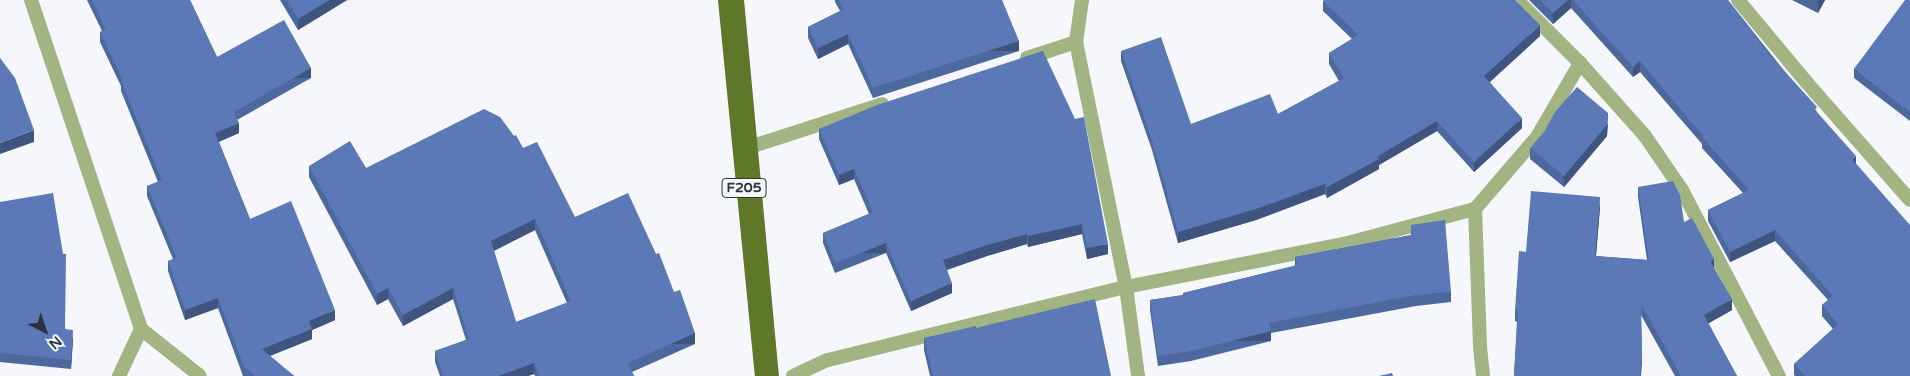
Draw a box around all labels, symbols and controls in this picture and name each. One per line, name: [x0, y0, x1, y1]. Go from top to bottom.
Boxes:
road number: F205: [722, 177, 766, 200]
north arrow: [20, 306, 70, 356]
text: N: [45, 333, 65, 353]

